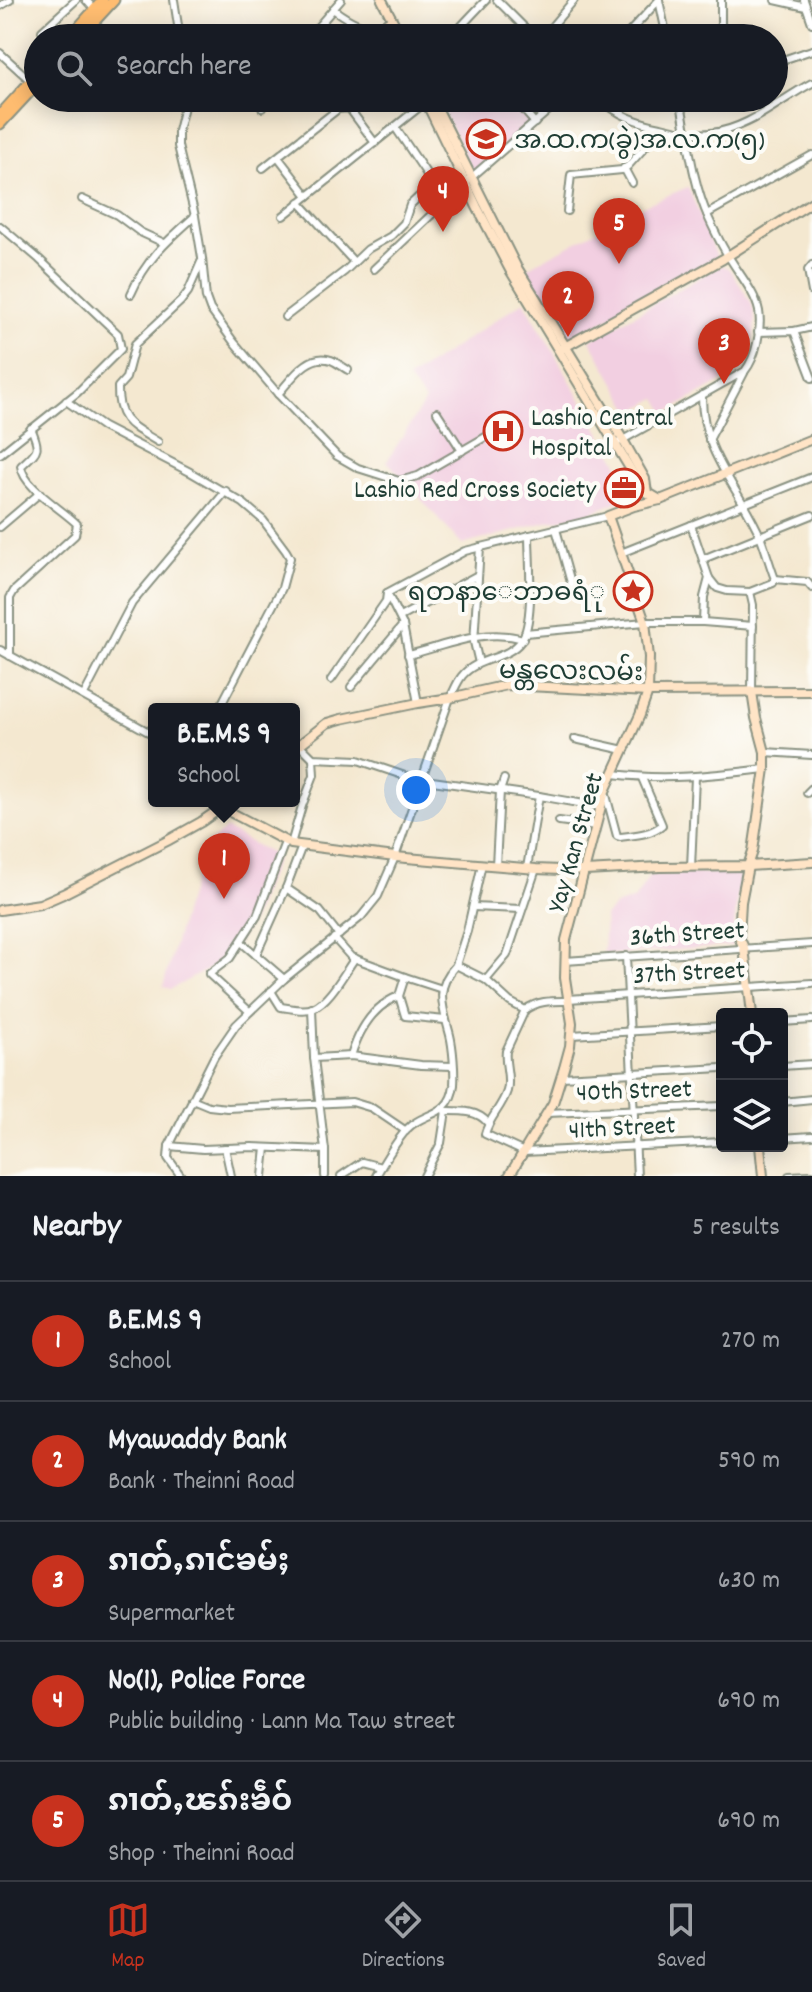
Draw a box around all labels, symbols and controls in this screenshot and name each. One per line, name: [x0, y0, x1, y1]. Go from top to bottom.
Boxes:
search box: [24, 24, 788, 112]
icon: search: [52, 46, 96, 90]
text: Search here: [116, 47, 252, 90]
school or university icon: အ.ထ.က(ခွဲ)အ.လ.က(၅): [465, 118, 507, 160]
place label: အ.ထ.က(ခွဲ)အ.လ.က(၅): [514, 124, 765, 161]
pin: 4: [417, 166, 469, 232]
pin: 5: [593, 198, 645, 264]
pin: 2: [542, 271, 594, 337]
pin: 3: [698, 318, 750, 384]
place label: Lashio Central Hospital: [531, 401, 673, 468]
hospital icon: Lashio Central Hospital: [482, 410, 524, 452]
office icon: Lashio Red Cross Society: [603, 467, 645, 509]
place label: Lashio Red Cross Society: [354, 473, 596, 510]
place icon: ရတနာေဘာဓရံု: [612, 570, 654, 612]
place label: ရတနာေဘာဓရံု: [408, 576, 605, 613]
street label: မန္တလေးလမ်း: [499, 652, 643, 693]
popup: [148, 703, 300, 807]
text: B.E.M.S 9: [177, 715, 271, 758]
text: School: [177, 758, 240, 795]
street label: Yay Kan Street: [540, 768, 615, 917]
your location: [396, 770, 436, 810]
pin: 1: [198, 833, 250, 899]
street label: 36th Street: [629, 913, 746, 958]
street label: 37th Street: [632, 953, 747, 996]
map controls: [716, 1008, 788, 1152]
button: locate: [716, 1008, 788, 1080]
street label: 40th Street: [576, 1072, 693, 1113]
button: layers: [716, 1080, 788, 1152]
street label: 41th Street: [568, 1108, 677, 1151]
text: Nearby: [32, 1204, 121, 1253]
text: 5 results: [692, 1210, 780, 1247]
text: B.E.M.S 9: [108, 1301, 202, 1344]
text: 1: [55, 1323, 61, 1360]
text: 270 m: [721, 1323, 780, 1360]
text: School: [108, 1344, 171, 1381]
text: Myawaddy Bank: [108, 1421, 287, 1464]
text: 2: [52, 1443, 64, 1480]
text: 590 m: [718, 1443, 780, 1480]
text: Bank · Theinni Road: [108, 1464, 295, 1501]
text: ၵၢတ်ႇၵၢင်ၶမ်ႈ: [108, 1543, 289, 1586]
text: 3: [52, 1563, 64, 1600]
text: 630 m: [718, 1563, 780, 1600]
text: Supermarket: [108, 1596, 235, 1633]
text: No(1), Police Force: [108, 1661, 305, 1704]
text: 4: [53, 1683, 63, 1720]
text: 690 m: [717, 1683, 780, 1720]
text: Public building · Lann Ma Taw street: [108, 1704, 455, 1741]
text: ၵၢတ်ႇၽၵ်းၶဵဝ်: [108, 1783, 292, 1826]
text: 5: [52, 1803, 64, 1840]
text: 690 m: [717, 1803, 780, 1840]
text: Shop · Theinni Road: [108, 1836, 295, 1873]
tab: Map: [106, 1898, 150, 1977]
tab: Directions: [362, 1898, 445, 1977]
tab: Saved: [657, 1898, 706, 1977]

